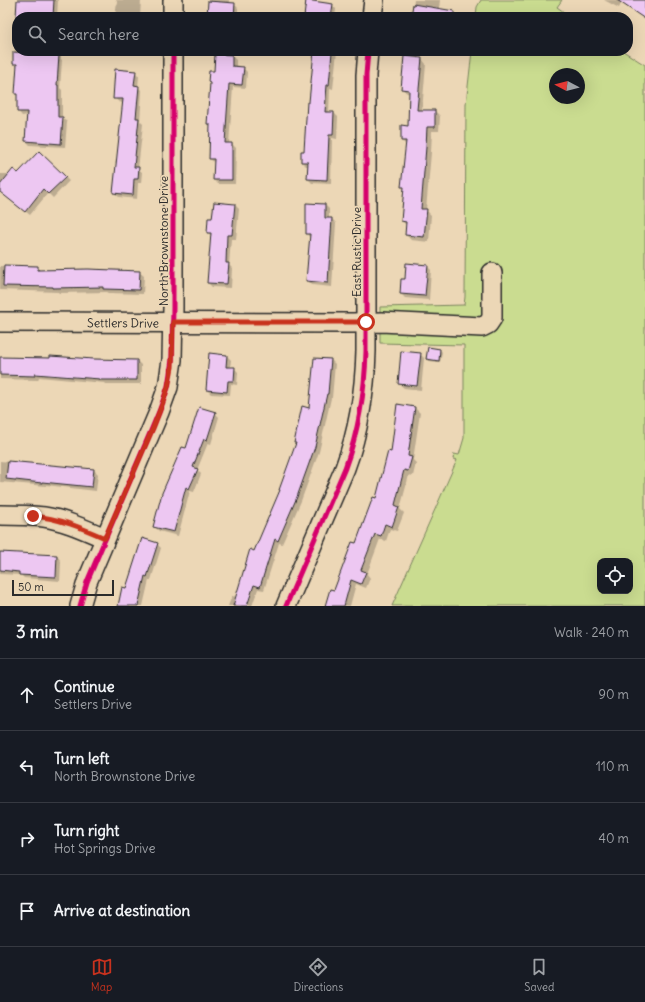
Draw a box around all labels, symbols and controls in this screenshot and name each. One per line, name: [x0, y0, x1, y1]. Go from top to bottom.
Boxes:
search box: [12, 12, 633, 56]
icon: search: [26, 23, 48, 45]
text: Search here: [58, 25, 139, 44]
north arrow: [549, 68, 585, 104]
street label: North Brownstone Drive: [156, 176, 171, 306]
street label: East Rustic Drive: [349, 207, 364, 297]
route start: [357, 313, 375, 331]
street label: Settlers Drive: [87, 315, 159, 330]
route end: [24, 507, 42, 525]
map controls: [597, 558, 633, 594]
button: locate: [597, 558, 633, 594]
scale bar: [12, 578, 114, 597]
text: 50 m: [18, 580, 44, 594]
text: 3 min: [16, 621, 58, 643]
text: Walk · 240 m: [554, 624, 629, 641]
text: Continue: [54, 677, 115, 696]
icon: ahead: [16, 684, 38, 706]
text: 90 m: [598, 686, 629, 703]
text: Settlers Drive: [54, 696, 132, 713]
text: Turn left: [54, 749, 109, 768]
icon: left: [16, 756, 38, 778]
text: 110 m: [596, 758, 629, 775]
text: North Brownstone Drive: [54, 768, 195, 785]
text: Turn right: [54, 821, 119, 840]
icon: right: [16, 828, 38, 850]
text: 40 m: [598, 830, 629, 847]
text: Hot Springs Drive: [54, 840, 155, 857]
icon: arrive: [16, 900, 38, 922]
text: Arrive at destination: [54, 901, 190, 920]
tab: Map: [91, 956, 113, 994]
tab: Directions: [294, 956, 343, 994]
tab: Saved: [524, 956, 554, 994]

